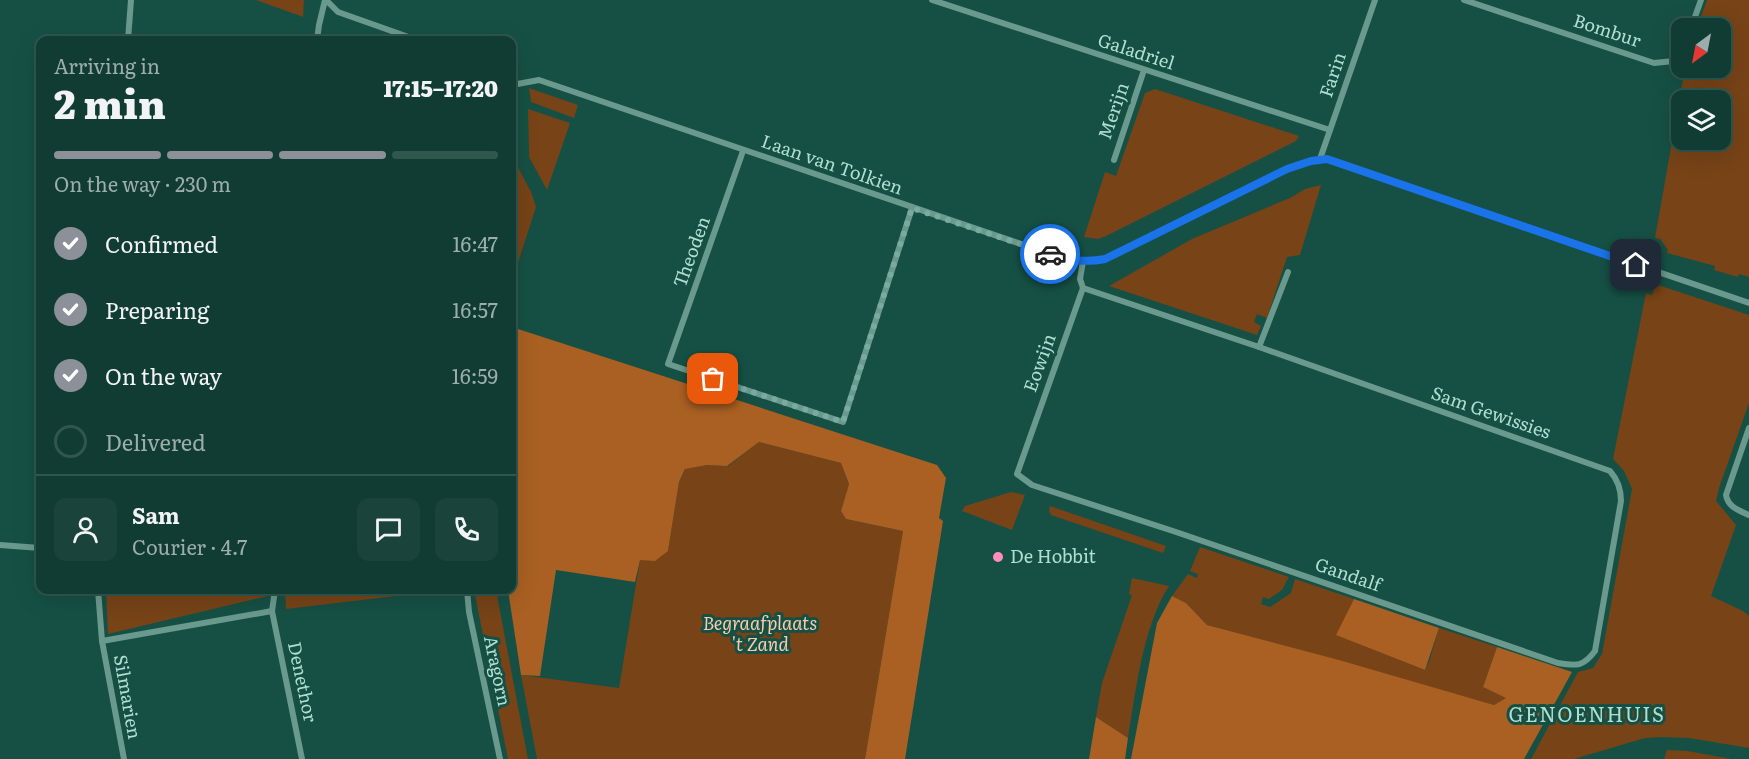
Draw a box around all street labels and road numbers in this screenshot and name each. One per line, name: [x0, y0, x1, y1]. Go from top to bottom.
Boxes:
street label: Bombur: [1570, 6, 1645, 53]
street label: Galadriel: [1095, 25, 1178, 76]
street label: Farin: [1311, 48, 1352, 101]
street label: Merijn: [1090, 78, 1135, 143]
street label: Laan van Tolkien: [758, 127, 907, 200]
street label: Theoden: [665, 212, 716, 291]
street label: Eowijn: [1016, 329, 1062, 396]
street label: Sam Gewissies: [1428, 379, 1555, 445]
street label: Gandalf: [1312, 550, 1387, 598]
street label: Aragorn: [478, 633, 519, 709]
street label: Denethor: [282, 639, 325, 725]
street label: Silmarien: [108, 652, 149, 741]

